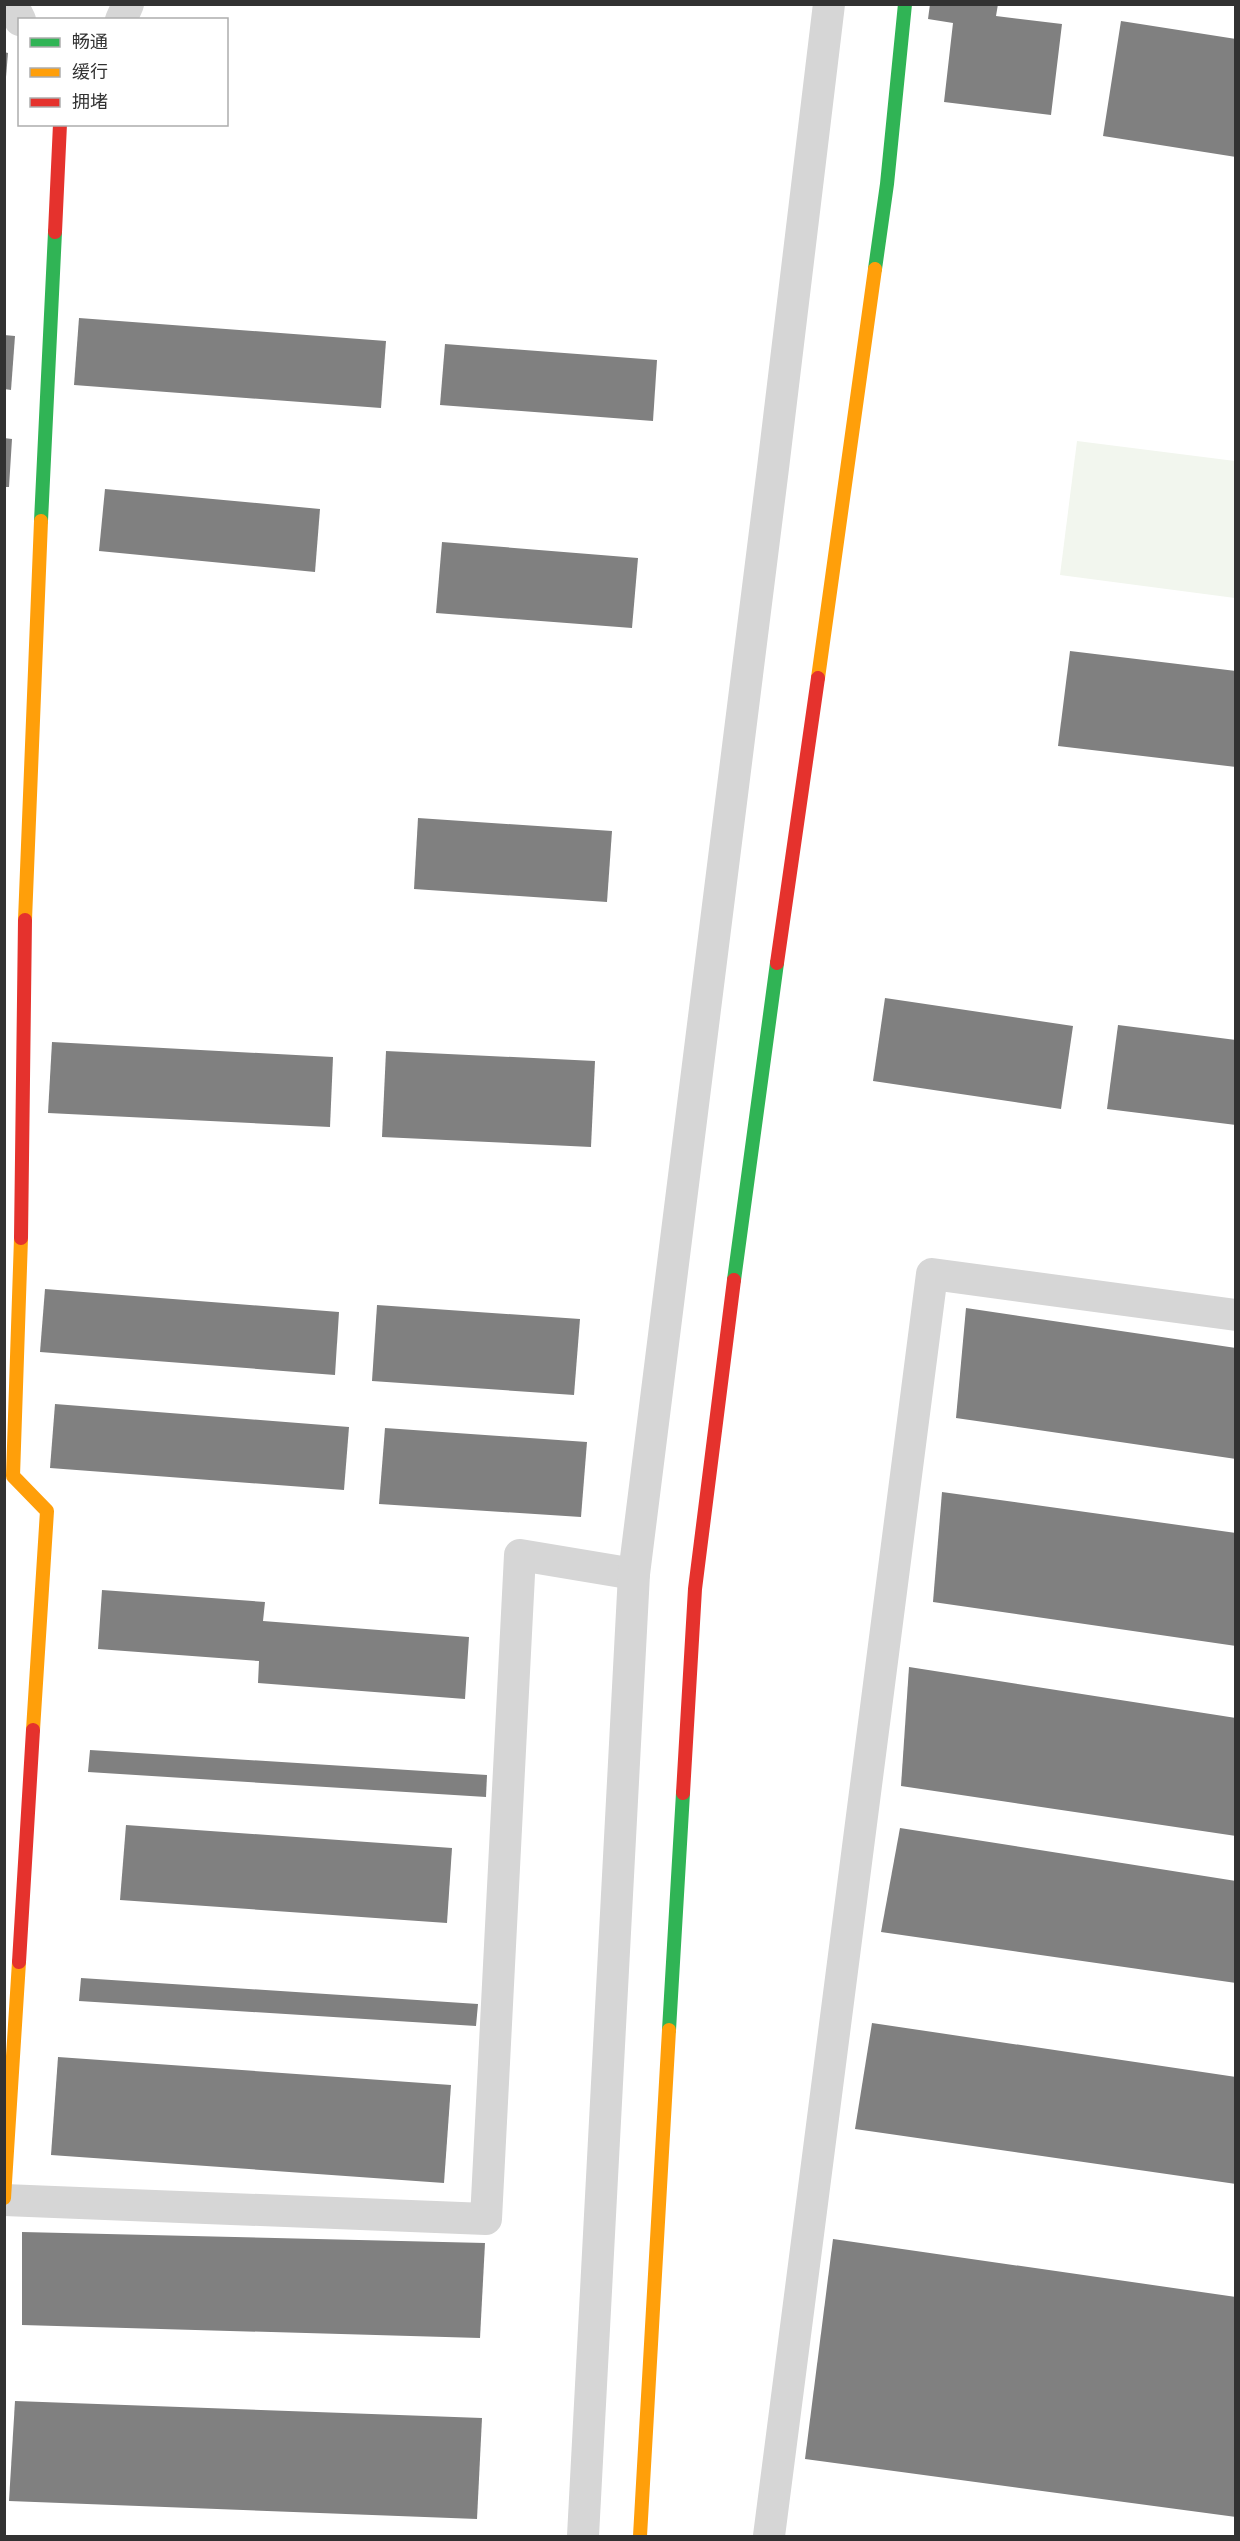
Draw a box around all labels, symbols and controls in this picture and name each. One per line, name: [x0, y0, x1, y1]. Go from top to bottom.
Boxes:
legend: [18, 18, 228, 126]
text: 畅通: [72, 30, 108, 54]
text: 缓行: [72, 60, 108, 84]
text: 拥堵: [72, 90, 108, 114]

